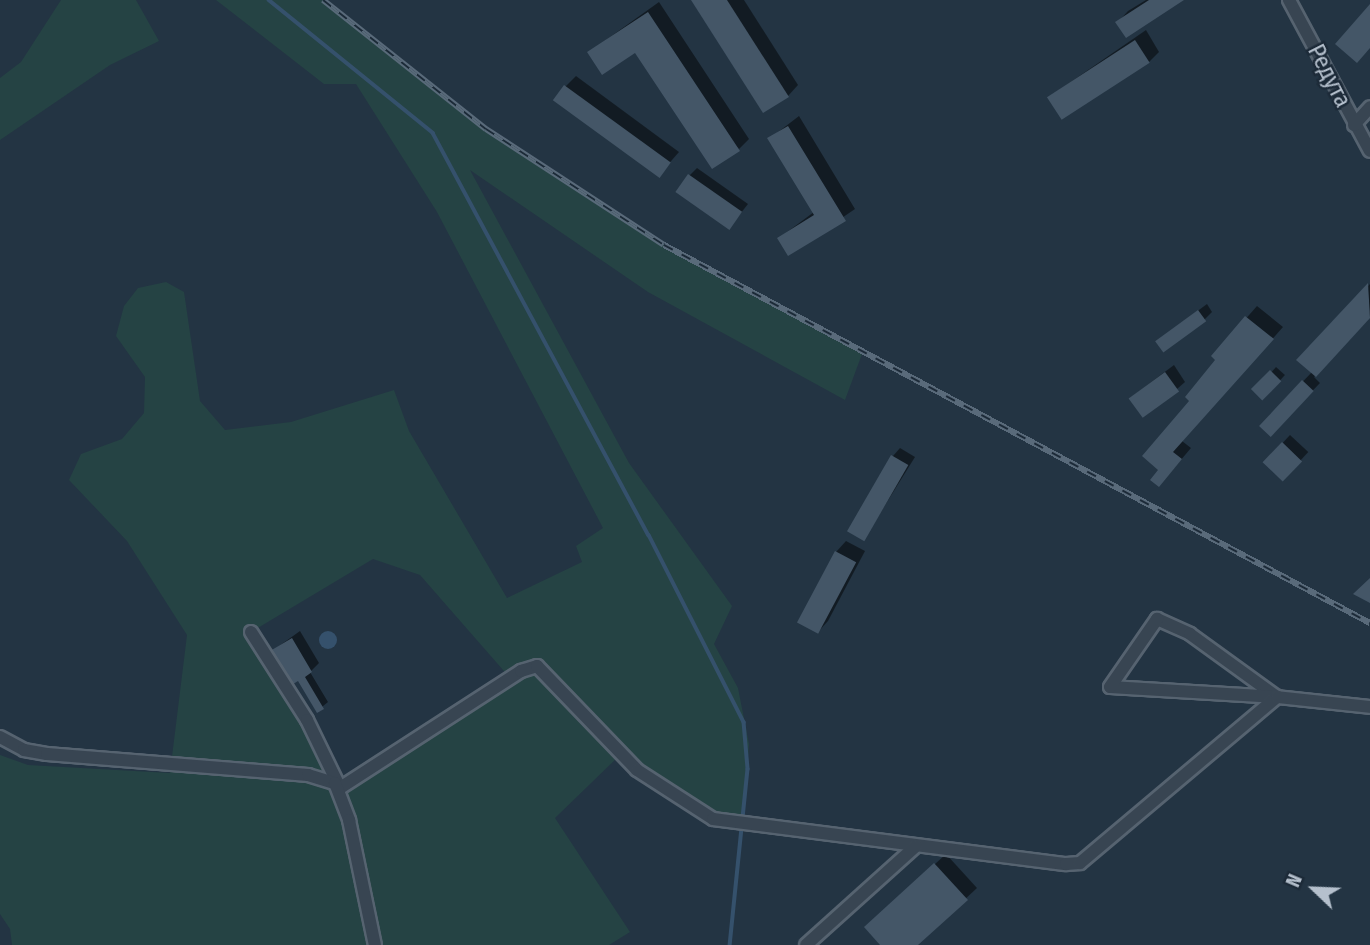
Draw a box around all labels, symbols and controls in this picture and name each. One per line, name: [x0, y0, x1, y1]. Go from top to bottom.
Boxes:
street label: Редута: [1301, 40, 1357, 112]
north arrow: [1279, 854, 1349, 924]
text: N: [1281, 871, 1307, 890]

